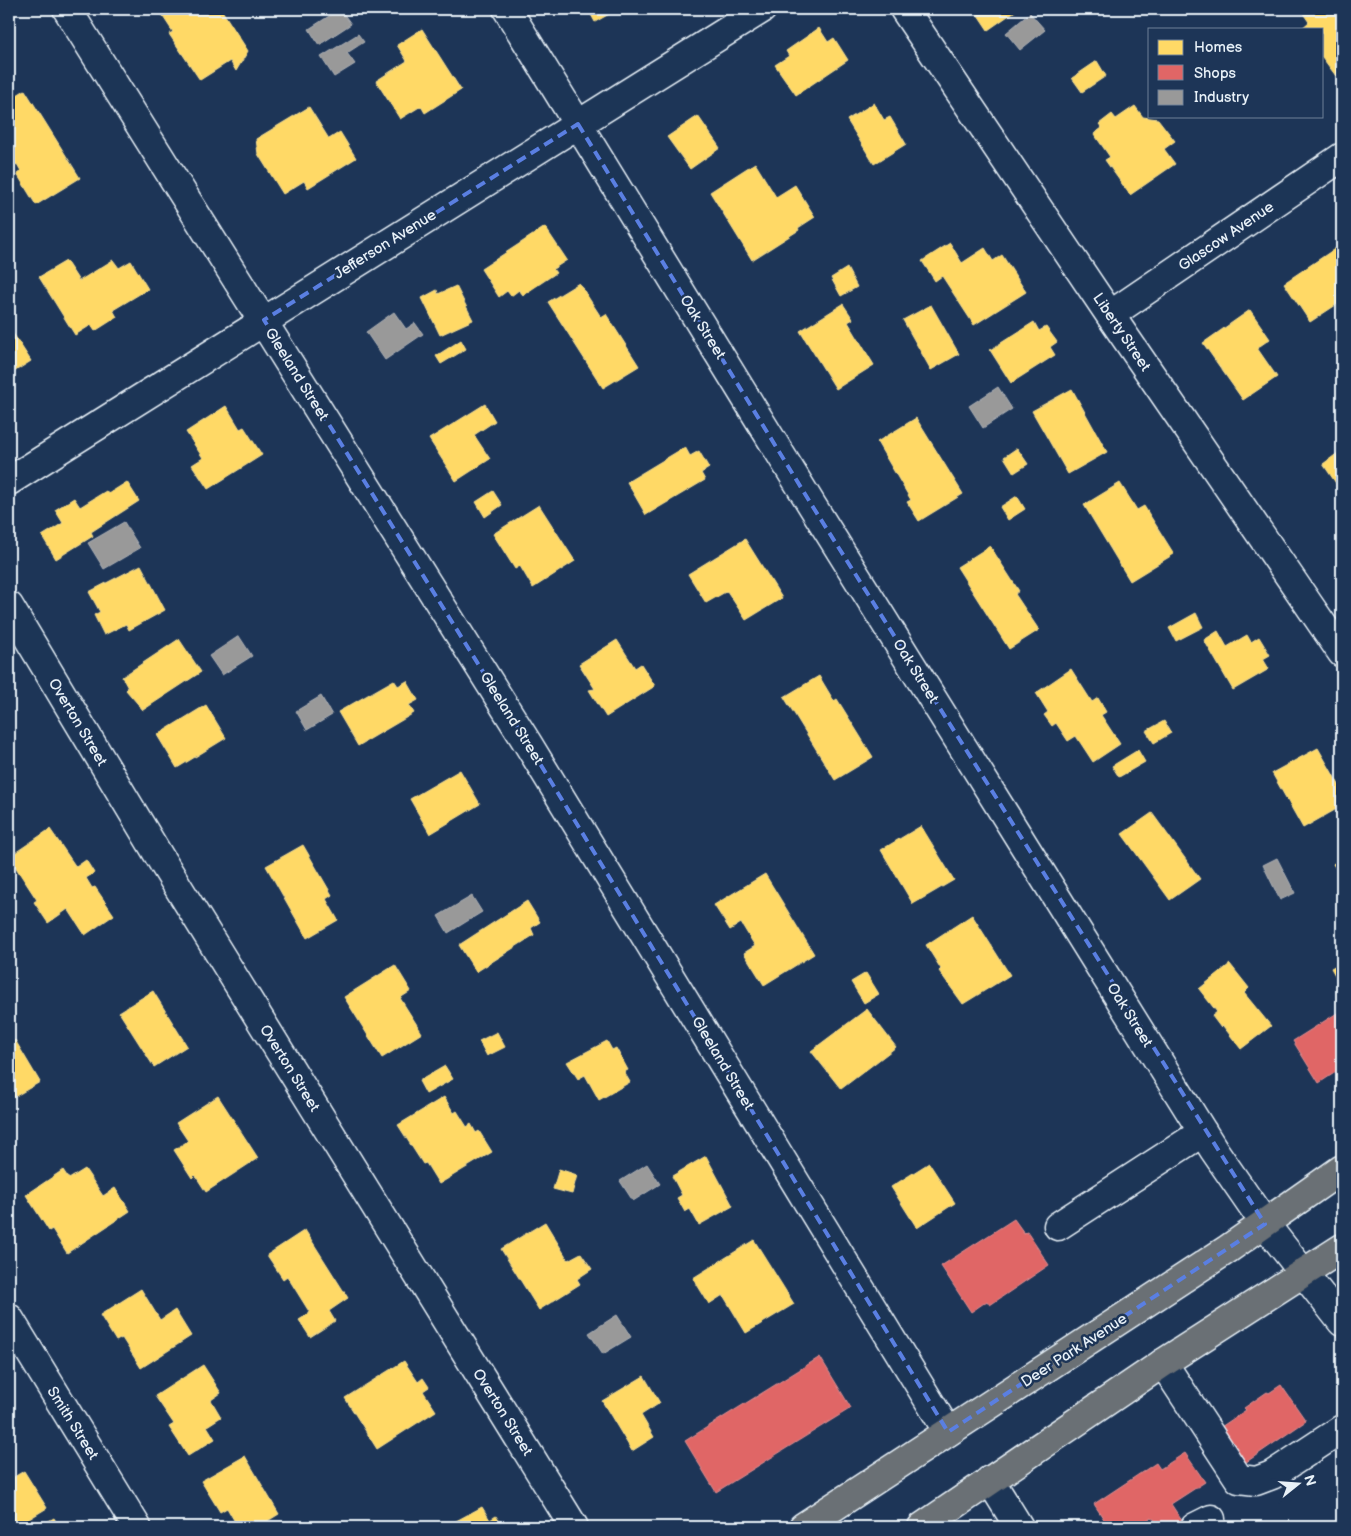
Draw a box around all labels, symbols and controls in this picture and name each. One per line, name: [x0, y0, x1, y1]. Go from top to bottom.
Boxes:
legend: [1148, 28, 1324, 118]
text: Homes: [1194, 38, 1243, 57]
text: Shops: [1194, 64, 1237, 83]
text: Industry: [1194, 88, 1249, 107]
street label: Glascow Avenue: [1175, 197, 1278, 275]
street label: Jefferson Avenue: [331, 205, 440, 284]
street label: Liberty Street: [1088, 289, 1155, 375]
street label: Oak Street: [675, 292, 730, 363]
street label: Gleeland Street: [260, 324, 333, 425]
street label: Oak Street: [888, 636, 943, 707]
street label: Gleeland Street: [475, 668, 548, 769]
street label: Overton Street: [44, 675, 111, 770]
street label: Oak Street: [1102, 980, 1157, 1051]
street label: Gleeland Street: [687, 1013, 758, 1114]
street label: Overton Street: [255, 1021, 324, 1116]
street label: Deer Park Avenue: [1018, 1309, 1131, 1392]
street label: Overton Street: [468, 1365, 537, 1460]
street label: Smith Street: [43, 1383, 103, 1464]
north arrow: [1274, 1458, 1324, 1508]
text: N: [1300, 1473, 1320, 1488]

